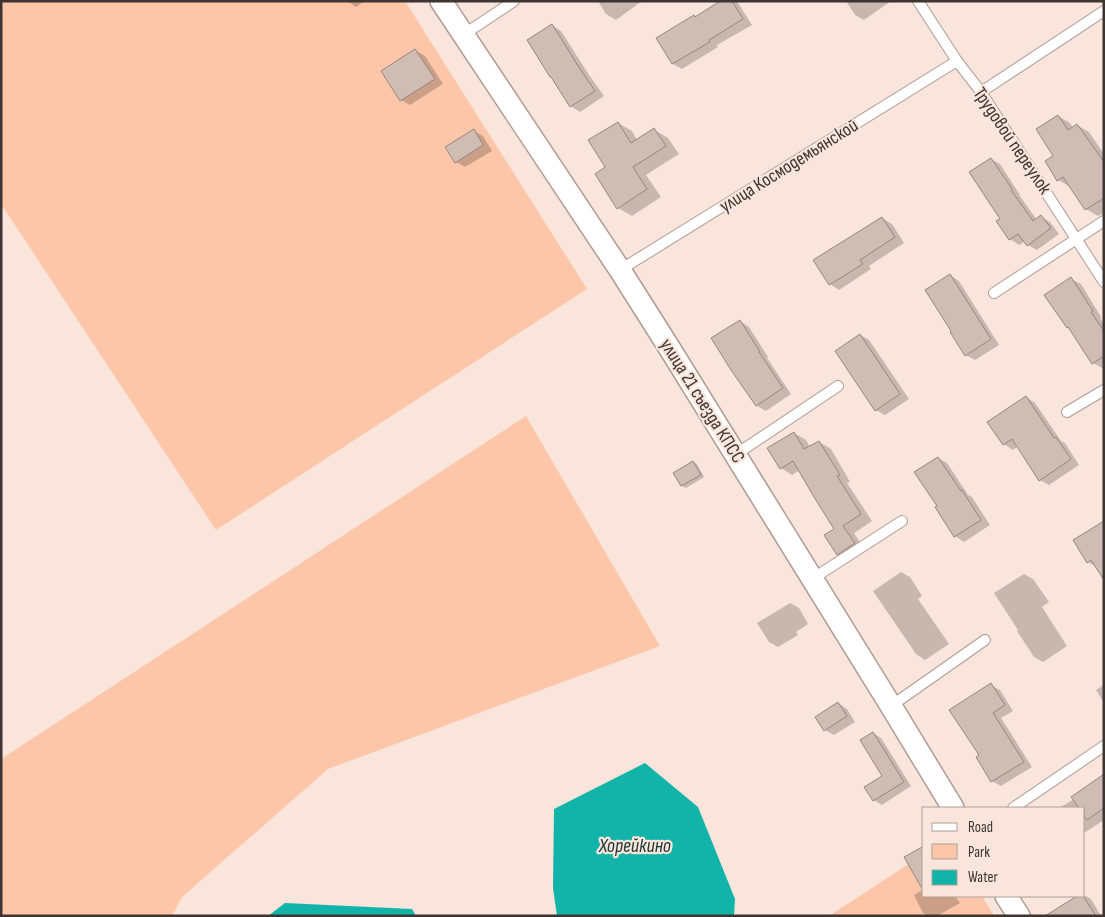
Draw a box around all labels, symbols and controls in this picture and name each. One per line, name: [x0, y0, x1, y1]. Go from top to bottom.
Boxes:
street label: Трудовой переулок: [968, 83, 1057, 199]
street label: улица Космодемьянской: [715, 114, 863, 218]
street label: улица 21 съезда КПСС: [655, 335, 749, 467]
legend: [922, 807, 1085, 897]
text: Road: [968, 818, 993, 837]
water label: Хорейкино: [598, 834, 671, 858]
text: Park: [968, 843, 990, 862]
text: Water: [968, 868, 999, 887]

